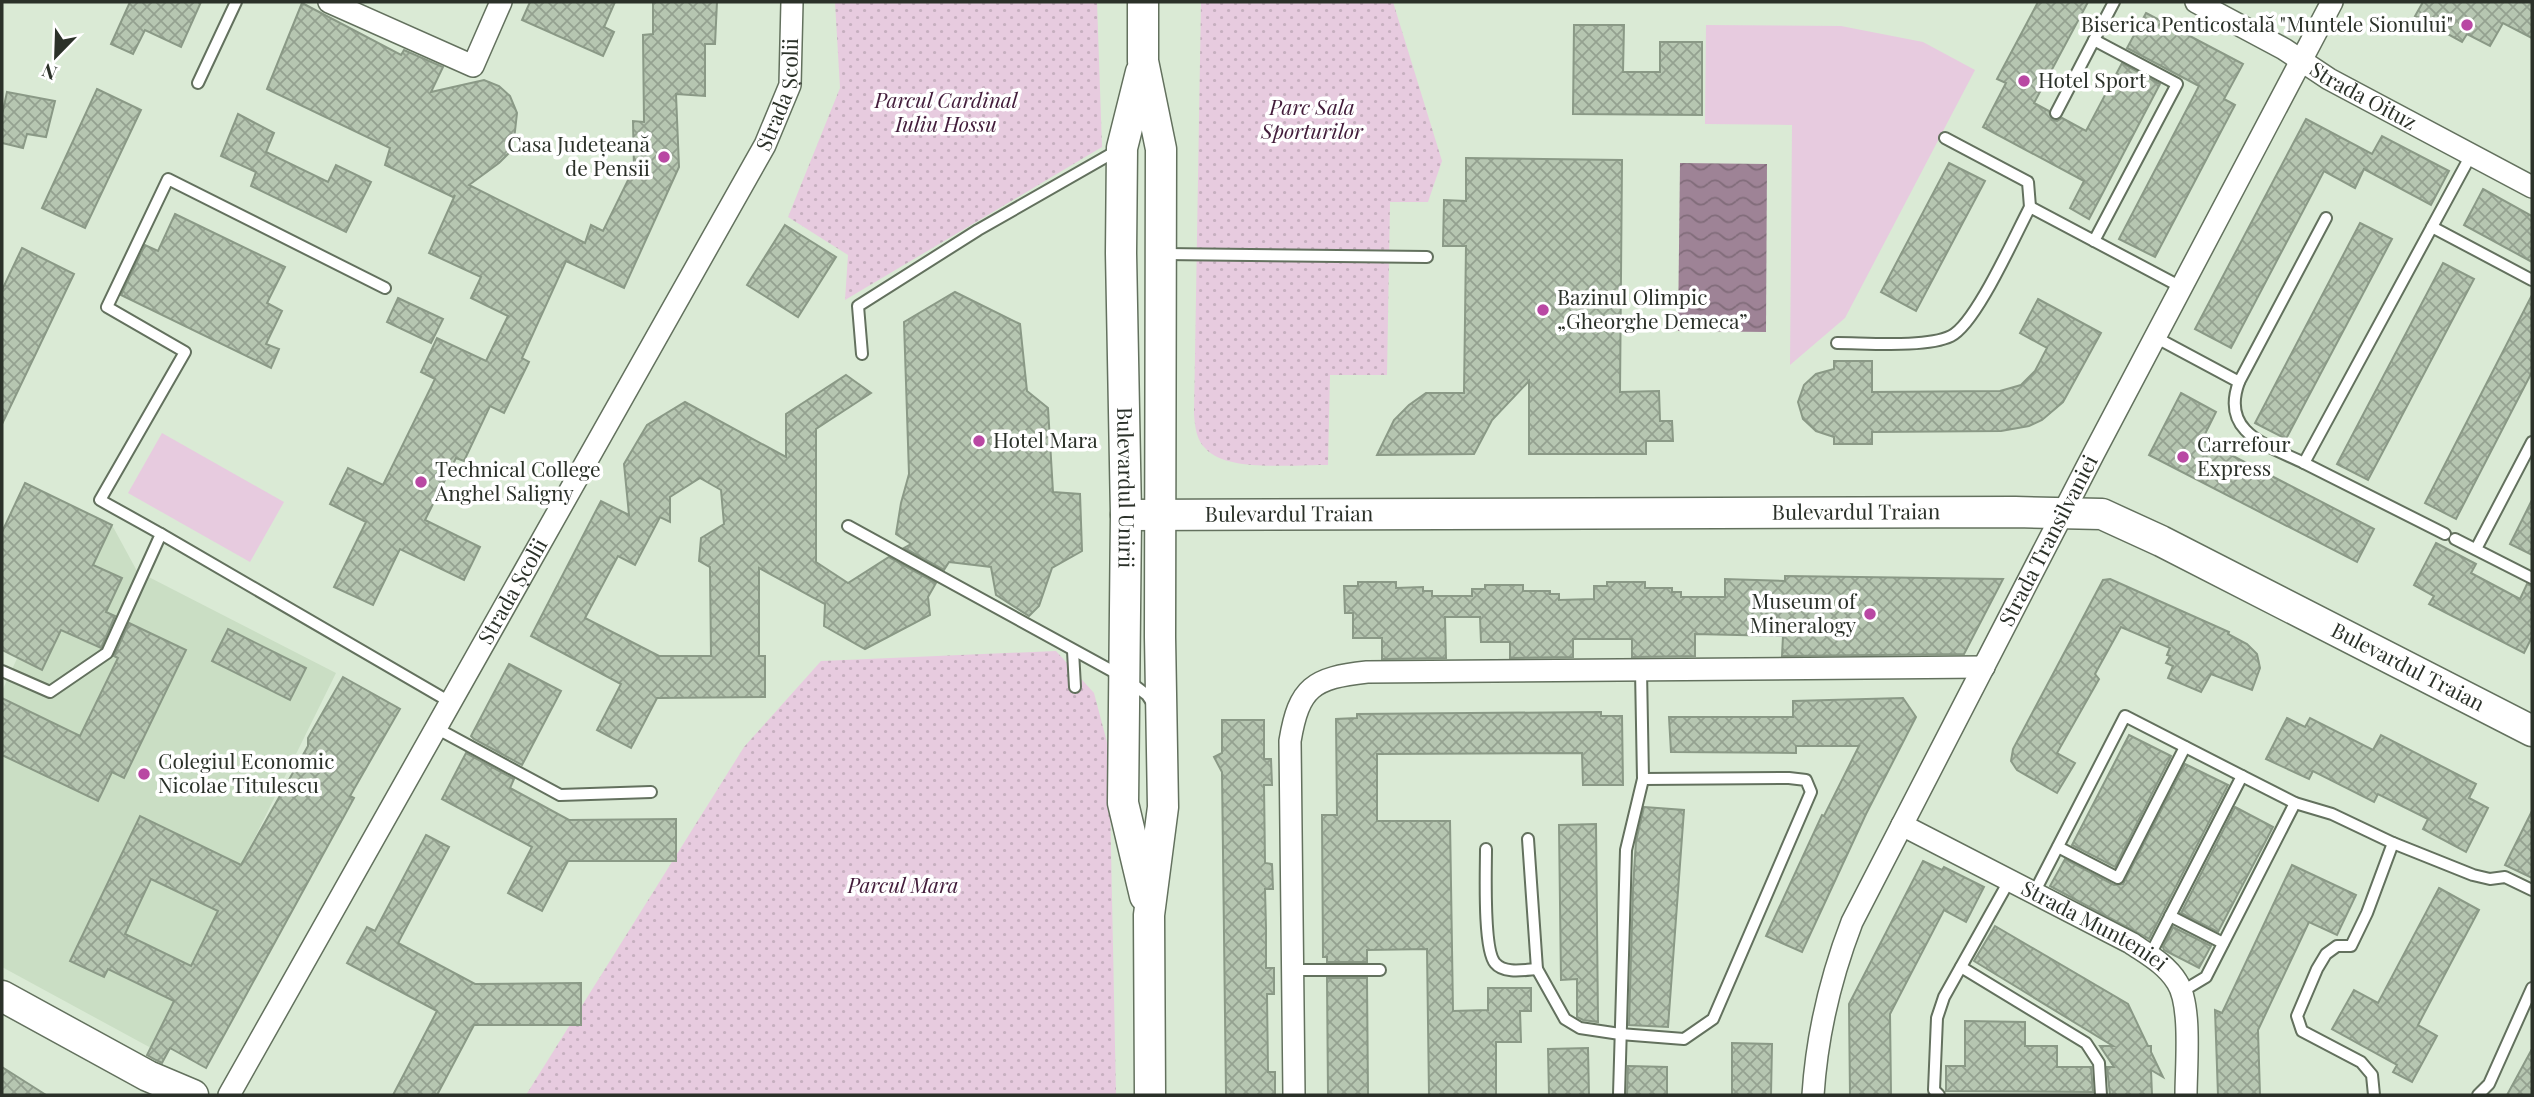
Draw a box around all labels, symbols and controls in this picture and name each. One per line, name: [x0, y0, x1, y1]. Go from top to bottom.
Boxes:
place label: Biserica Penticostală "Muntele Sionului": [2081, 9, 2453, 37]
marker: Biserica Penticostală "Muntele Sionului": [2459, 17, 2475, 33]
north arrow: [21, 21, 91, 91]
street label: Strada Școlii: [748, 38, 803, 155]
street label: Strada Oituz: [2305, 54, 2422, 135]
text: N: [37, 58, 60, 87]
place label: Hotel Sport: [2038, 65, 2147, 93]
marker: Hotel Sport: [2016, 73, 2032, 89]
park label: Parcul Cardinal Iuliu Hossu: [873, 85, 1019, 137]
park label: Parc Sala Sporturilor: [1260, 92, 1364, 144]
place label: Casa Județeană de Pensii: [507, 129, 651, 181]
marker: Casa Județeană de Pensii: [656, 149, 672, 165]
place label: Bazinul Olimpic „Gheorghe Demeca”: [1557, 282, 1748, 334]
marker: Bazinul Olimpic „Gheorghe Demeca”: [1535, 302, 1551, 318]
street label: Bulevardul Unirii: [1112, 407, 1142, 568]
place label: Hotel Mara: [993, 425, 1098, 453]
place label: Carrefour Express: [2197, 429, 2291, 481]
marker: Hotel Mara: [971, 433, 987, 449]
marker: Carrefour Express: [2175, 449, 2191, 465]
street label: Strada Transilvaniei: [1991, 450, 2103, 630]
place label: Technical College Anghel Saligny: [434, 454, 601, 506]
marker: Technical College Anghel Saligny: [413, 474, 429, 490]
street label: Bulevardul Traian: [1772, 496, 1941, 525]
street label: Bulevardul Traian: [1205, 498, 1374, 527]
street label: Strada Școlii: [470, 533, 552, 649]
place label: Museum of Mineralogy: [1750, 586, 1858, 638]
marker: Museum of Mineralogy: [1862, 606, 1878, 622]
street label: Bulevardul Traian: [2327, 615, 2490, 717]
place label: Colegiul Economic Nicolae Titulescu: [158, 746, 334, 798]
marker: Colegiul Economic Nicolae Titulescu: [136, 766, 152, 782]
park label: Parcul Mara: [846, 870, 959, 898]
street label: Strada Munteniei: [2017, 873, 2175, 976]

